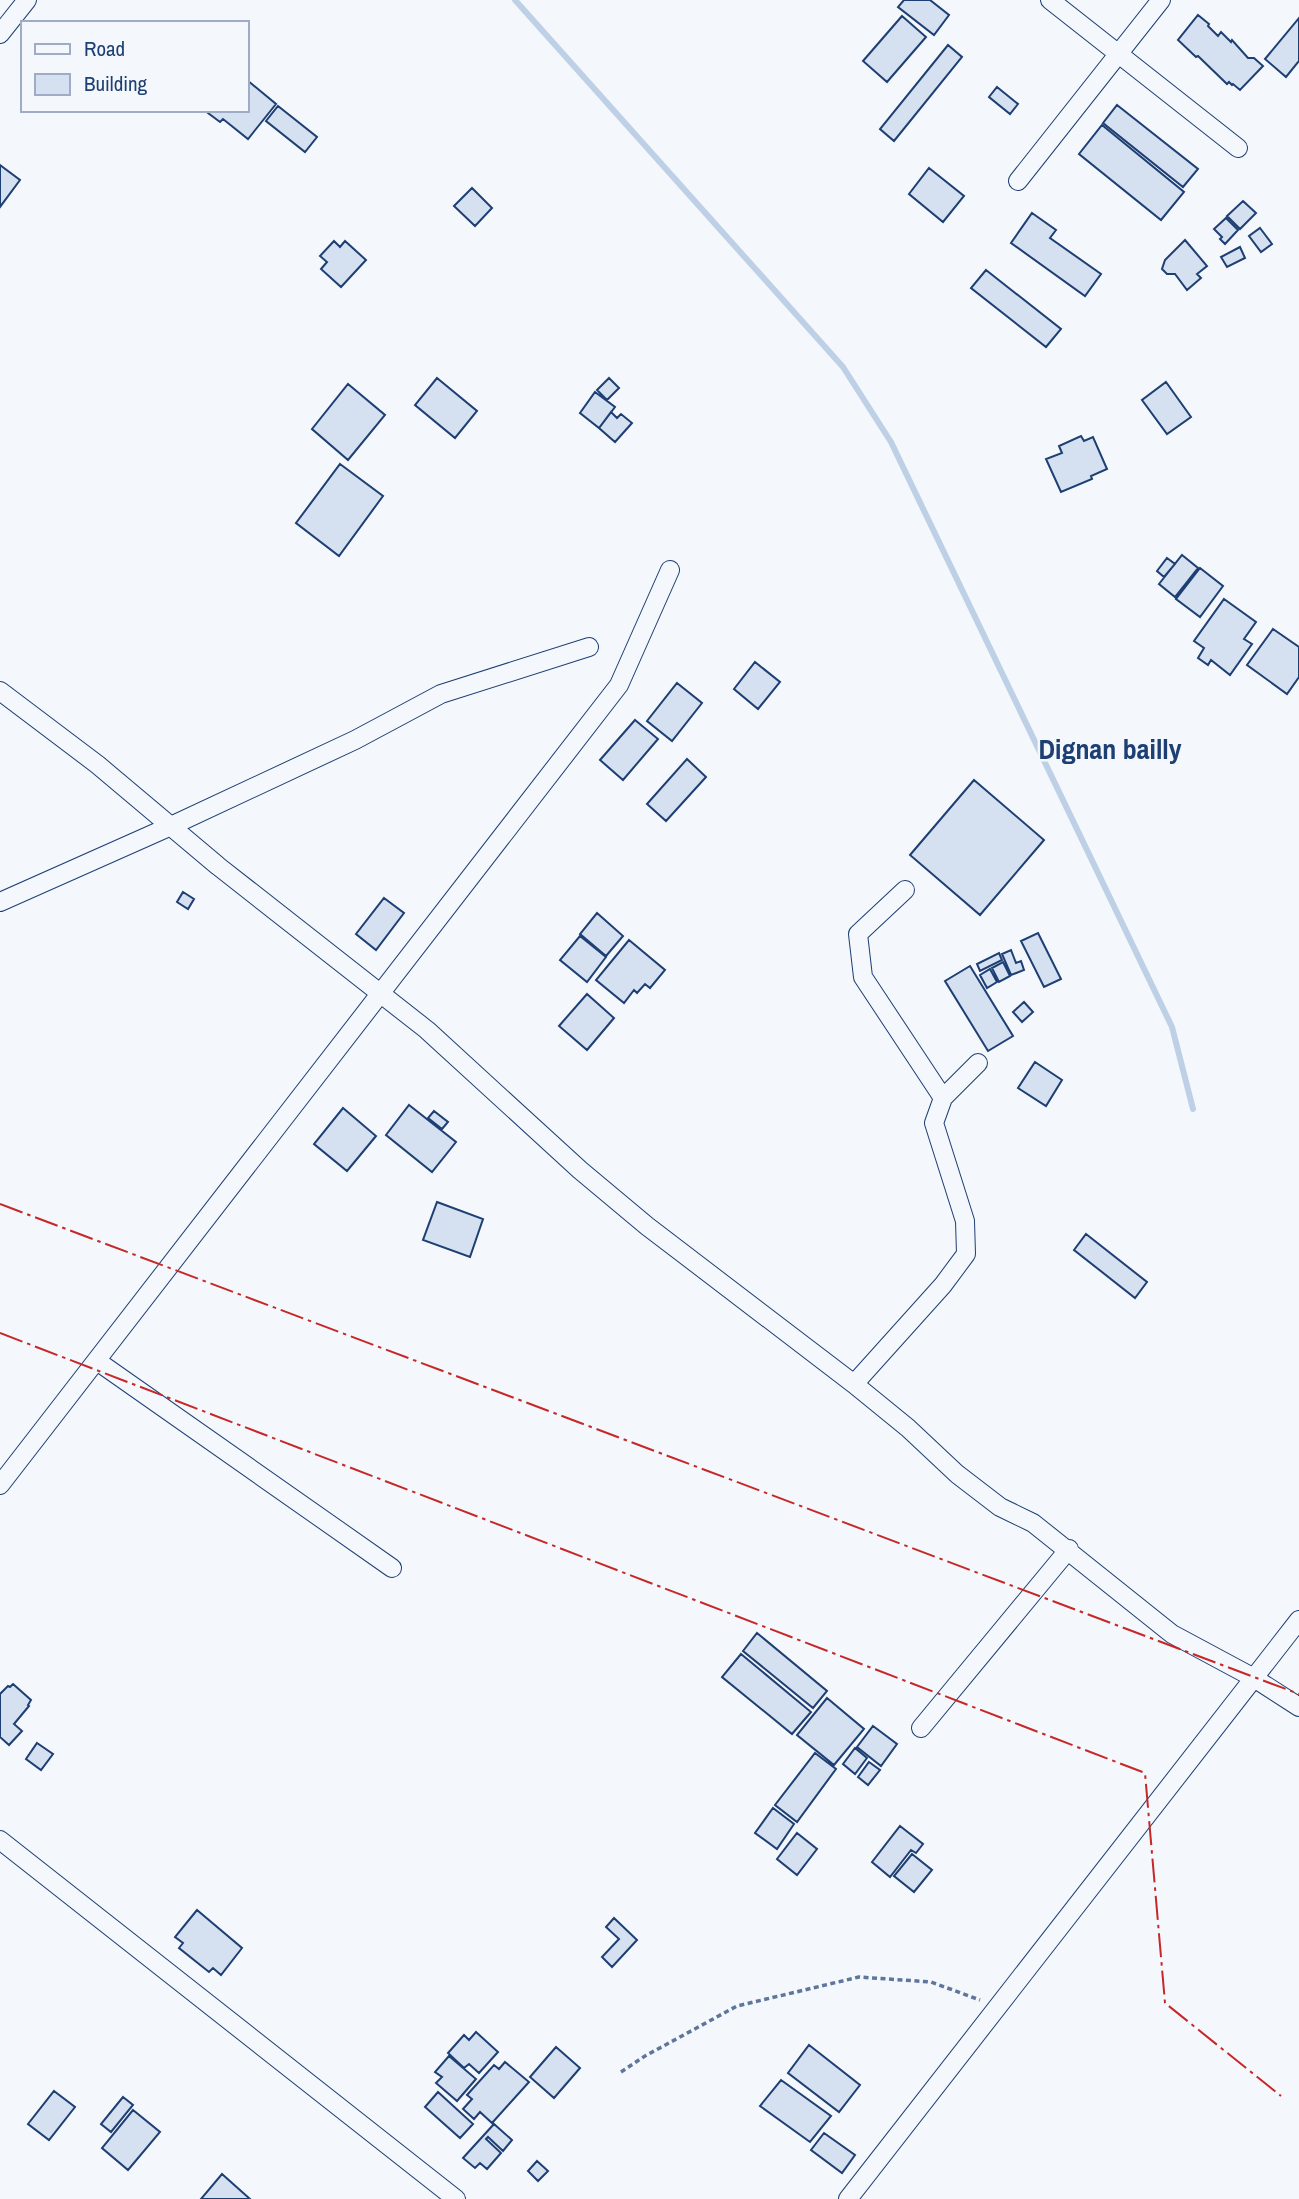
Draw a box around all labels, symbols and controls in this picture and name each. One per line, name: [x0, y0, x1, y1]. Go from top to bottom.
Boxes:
legend: [21, 21, 248, 112]
text: Road: [84, 34, 125, 63]
text: Building: [84, 69, 148, 98]
district label: Dignan bailly: [1039, 730, 1182, 768]

